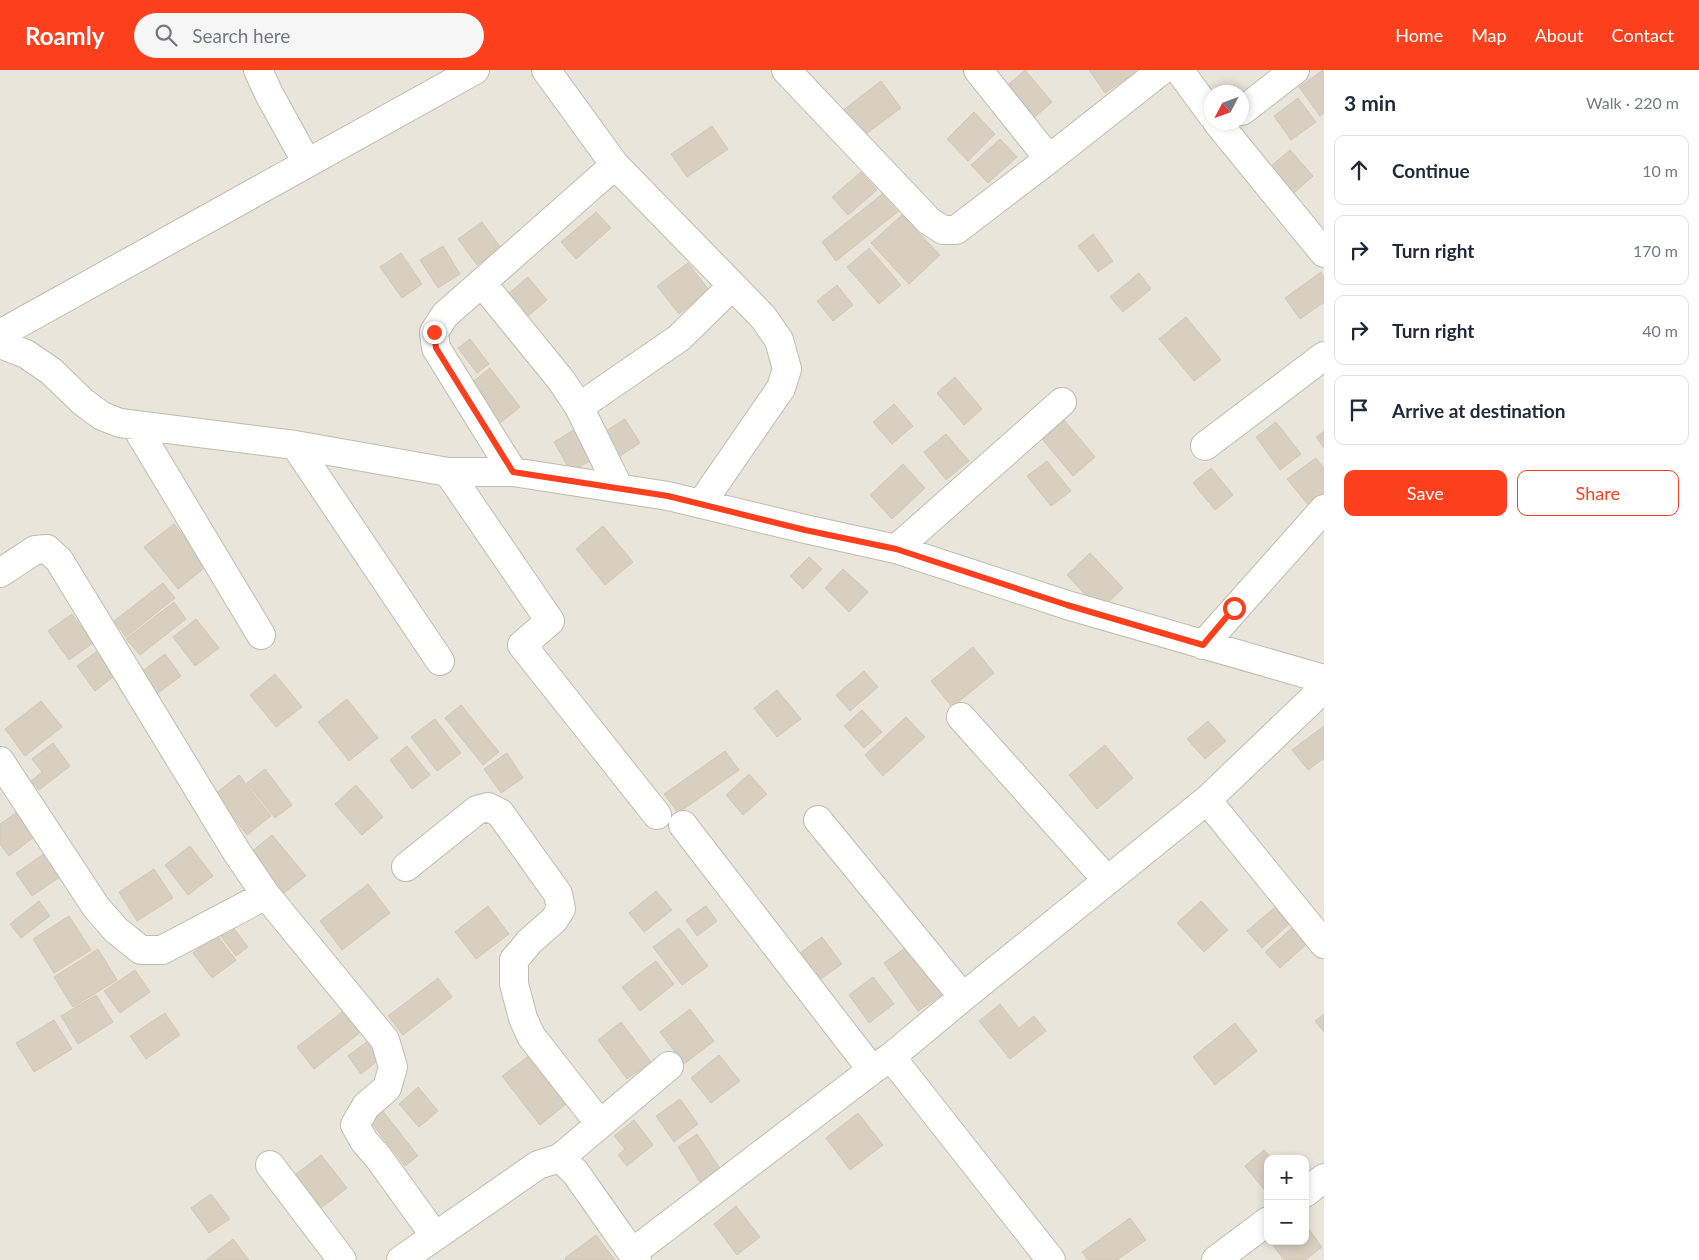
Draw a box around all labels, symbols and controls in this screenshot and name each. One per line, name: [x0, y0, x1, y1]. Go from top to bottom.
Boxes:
search box: [134, 13, 484, 58]
text: Roamly: [25, 21, 104, 50]
icon: search: [152, 21, 180, 49]
text: Search here: [192, 24, 290, 47]
text: Home: [1395, 24, 1443, 46]
text: Map: [1471, 24, 1507, 46]
text: About: [1535, 24, 1584, 46]
text: Contact: [1612, 24, 1674, 46]
north arrow: [1204, 85, 1249, 130]
text: 3 min: [1344, 90, 1396, 115]
text: Walk · 220 m: [1586, 93, 1679, 112]
icon: ahead: [1345, 156, 1373, 184]
text: Continue: [1392, 159, 1470, 182]
text: 10 m: [1642, 161, 1678, 180]
icon: right: [1345, 236, 1373, 264]
text: Turn right: [1392, 239, 1474, 262]
text: 170 m: [1633, 241, 1678, 260]
icon: right: [1345, 316, 1373, 344]
text: Turn right: [1392, 319, 1474, 342]
route end: [423, 321, 446, 344]
text: 40 m: [1642, 321, 1678, 340]
icon: arrive: [1345, 396, 1373, 424]
text: Arrive at destination: [1392, 399, 1565, 422]
button: Save: [1344, 470, 1507, 516]
button: Share: [1517, 470, 1679, 516]
route start: [1223, 597, 1246, 620]
map controls: [1264, 1155, 1309, 1245]
button: +: [1264, 1155, 1309, 1200]
button: −: [1264, 1200, 1309, 1245]

